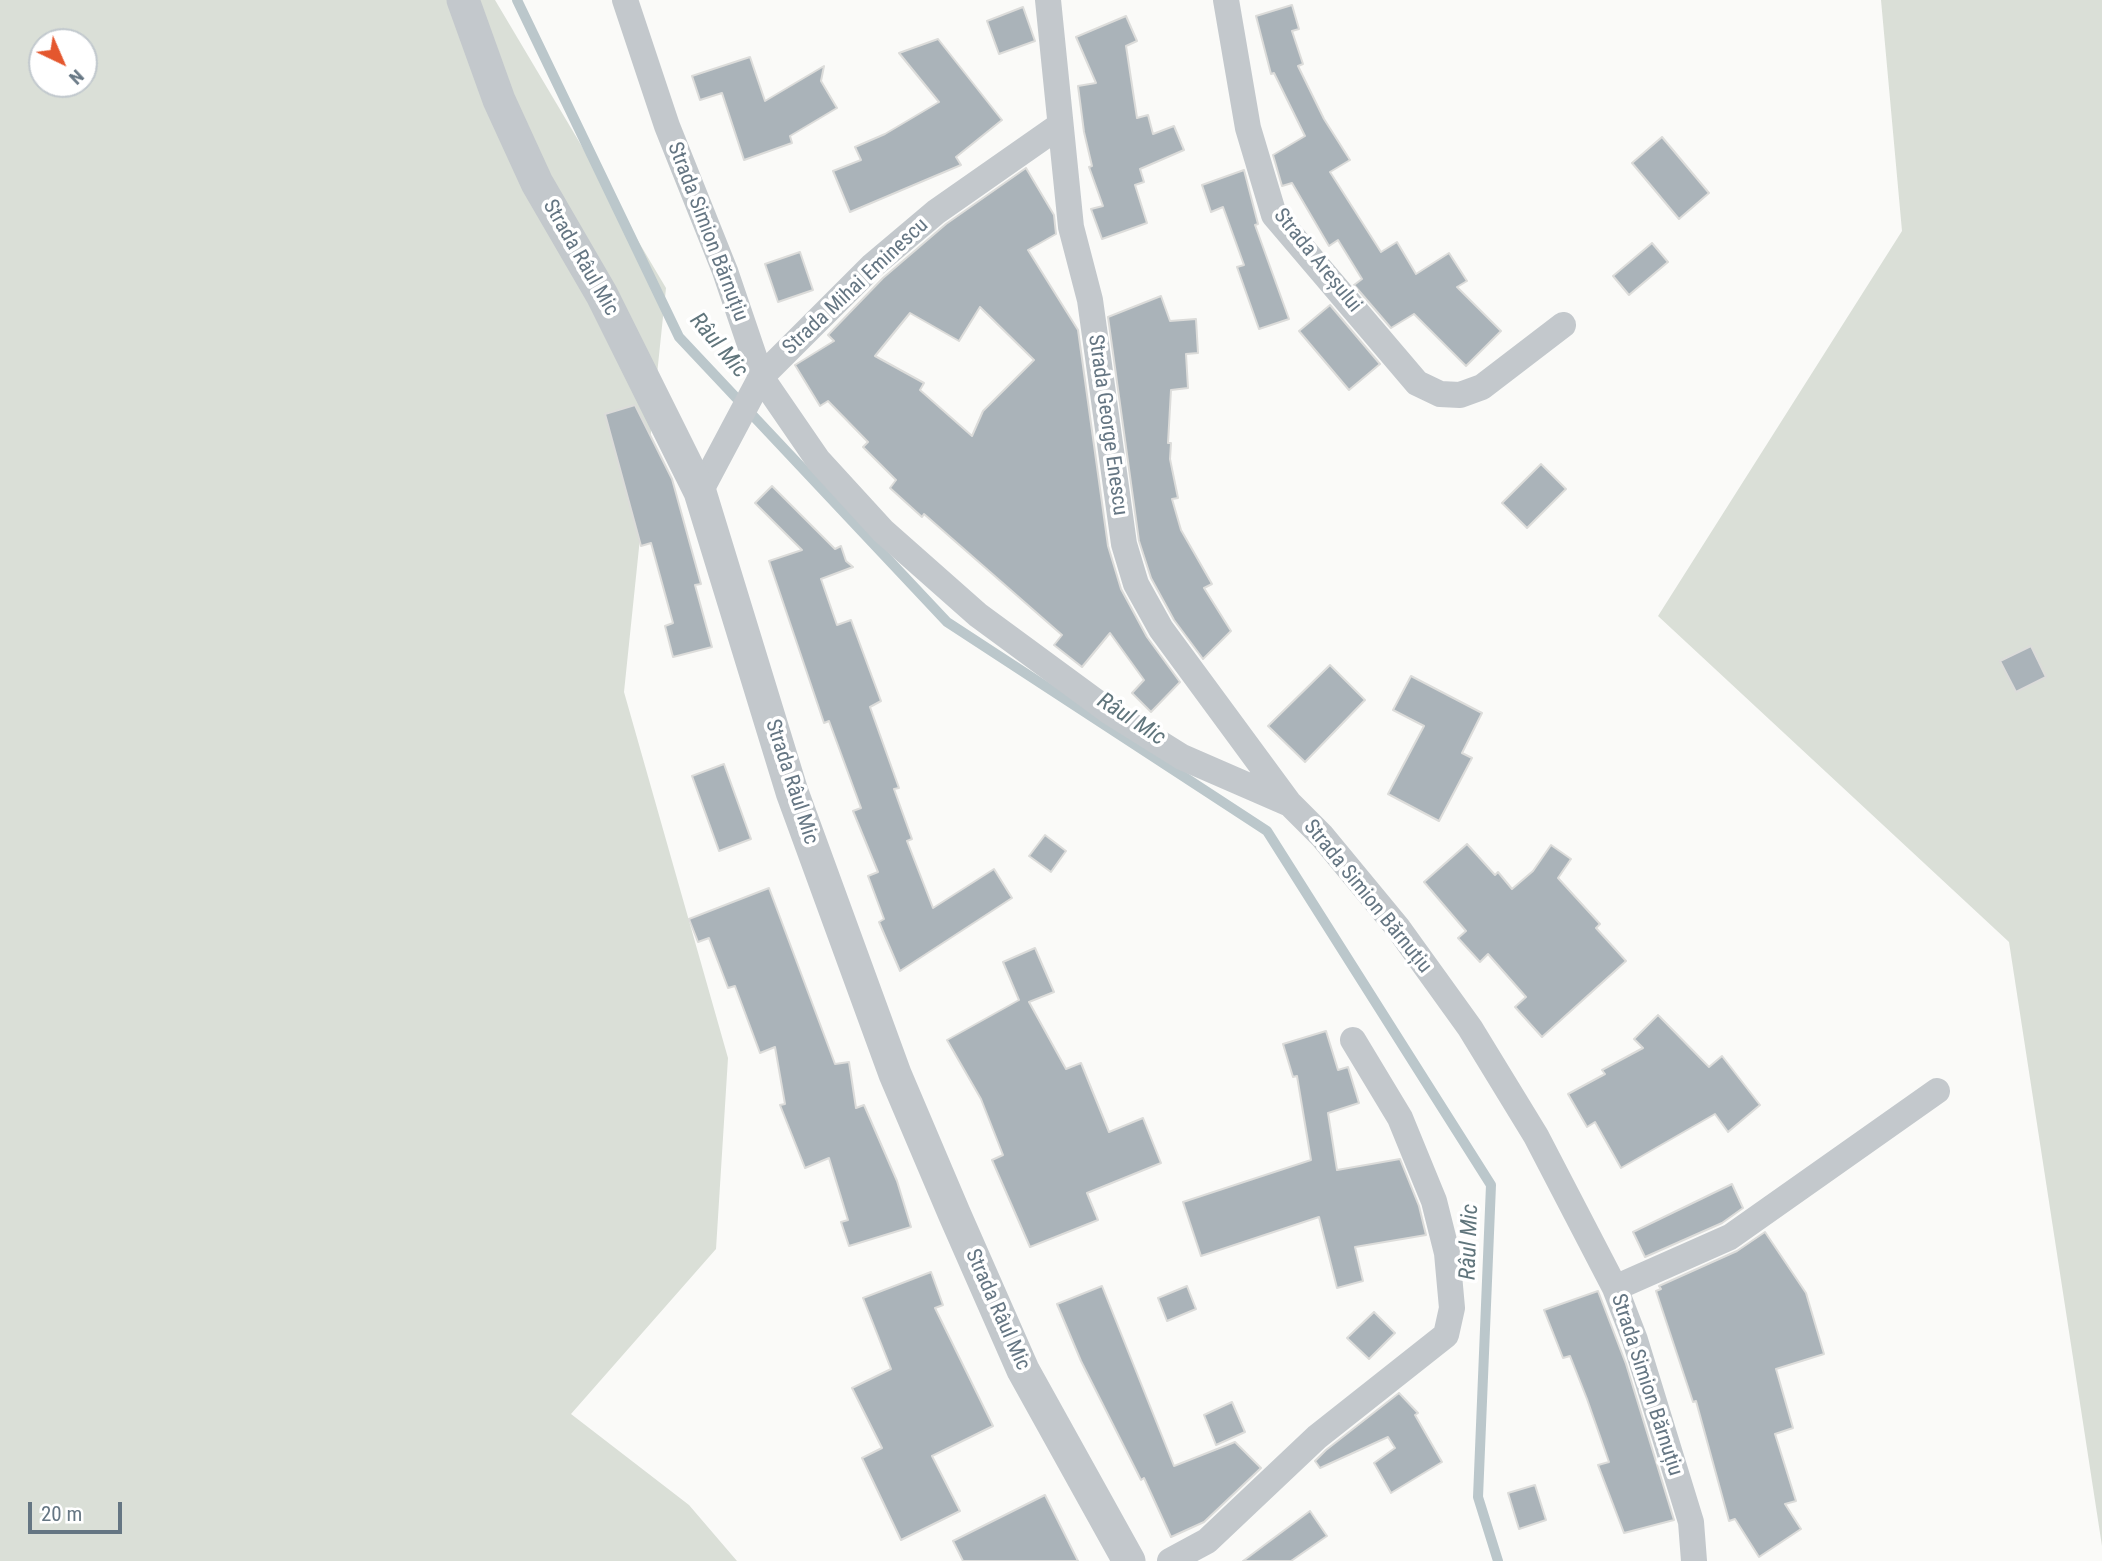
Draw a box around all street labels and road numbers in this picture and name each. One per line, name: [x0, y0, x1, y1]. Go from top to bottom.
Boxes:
street label: Strada Simion Bărnuțiu: [661, 139, 753, 325]
street label: Strada Râul Mic: [537, 195, 623, 321]
street label: Strada Areșului: [1268, 204, 1366, 318]
street label: Strada Mihai Eminescu: [778, 213, 934, 361]
street label: Strada George Enescu: [1082, 333, 1132, 517]
street label: Strada Râul Mic: [759, 716, 823, 848]
street label: Strada Simion Bărnuțiu: [1298, 815, 1436, 979]
street label: Strada Râul Mic: [959, 1246, 1035, 1374]
street label: Strada Simion Bărnuțiu: [1605, 1291, 1687, 1479]

